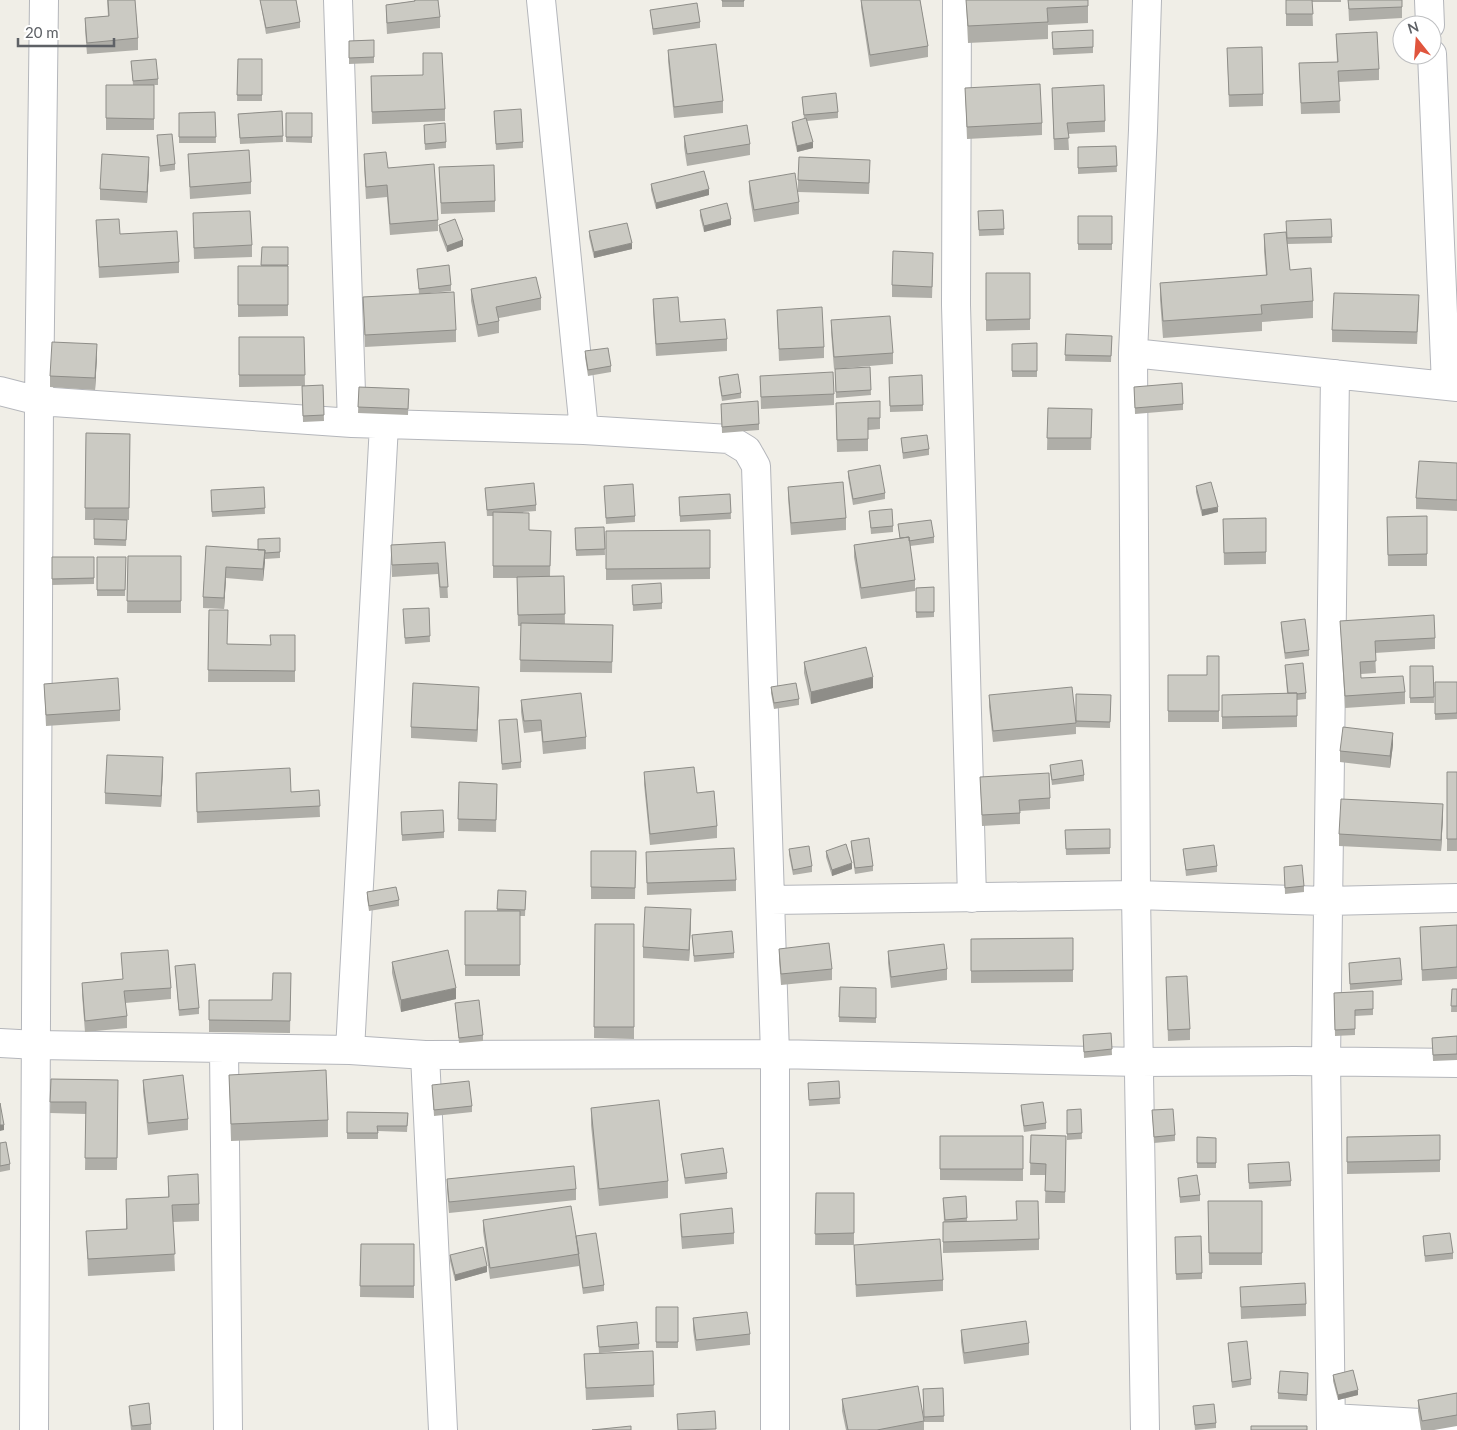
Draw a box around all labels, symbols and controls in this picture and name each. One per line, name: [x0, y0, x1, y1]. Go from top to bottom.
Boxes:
scale bar: [18, 15, 114, 47]
north arrow: [1392, 15, 1442, 65]
text: N: [1405, 17, 1421, 37]
text: 20 m: [25, 23, 59, 41]

